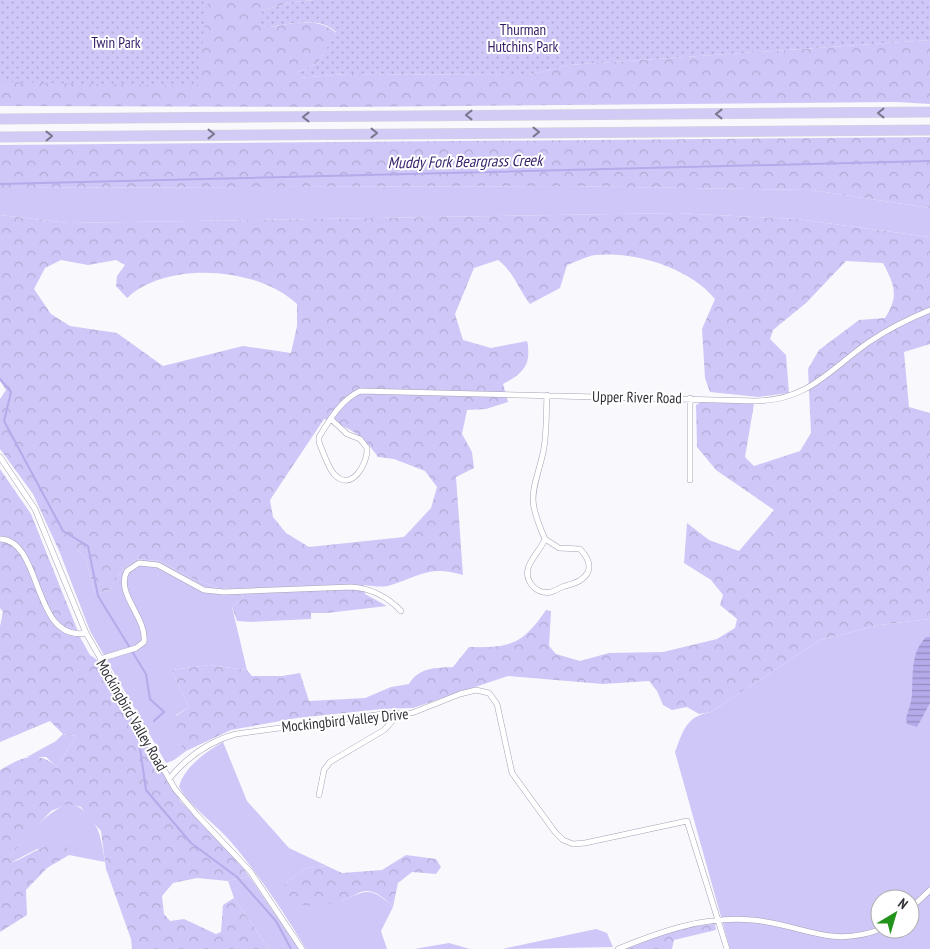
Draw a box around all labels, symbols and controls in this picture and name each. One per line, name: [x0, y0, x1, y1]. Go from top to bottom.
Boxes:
park label: Thurman Hutchins Park: [488, 20, 559, 56]
park label: Twin Park: [91, 33, 141, 52]
one-way arrow: [877, 108, 885, 118]
one-way arrow: [715, 109, 722, 119]
one-way arrow: [465, 110, 473, 121]
one-way arrow: [302, 112, 310, 122]
one-way arrow: [532, 127, 540, 137]
one-way arrow: [370, 128, 378, 138]
one-way arrow: [208, 129, 215, 139]
one-way arrow: [45, 131, 53, 142]
water label: Muddy Fork Beargrass Creek: [387, 150, 544, 172]
street label: Upper River Road: [592, 387, 682, 407]
street label: Mockingbird Valley Road: [92, 656, 172, 774]
street label: Mockingbird Valley Drive: [281, 704, 409, 736]
north arrow: [870, 889, 920, 939]
text: N: [894, 894, 912, 913]

